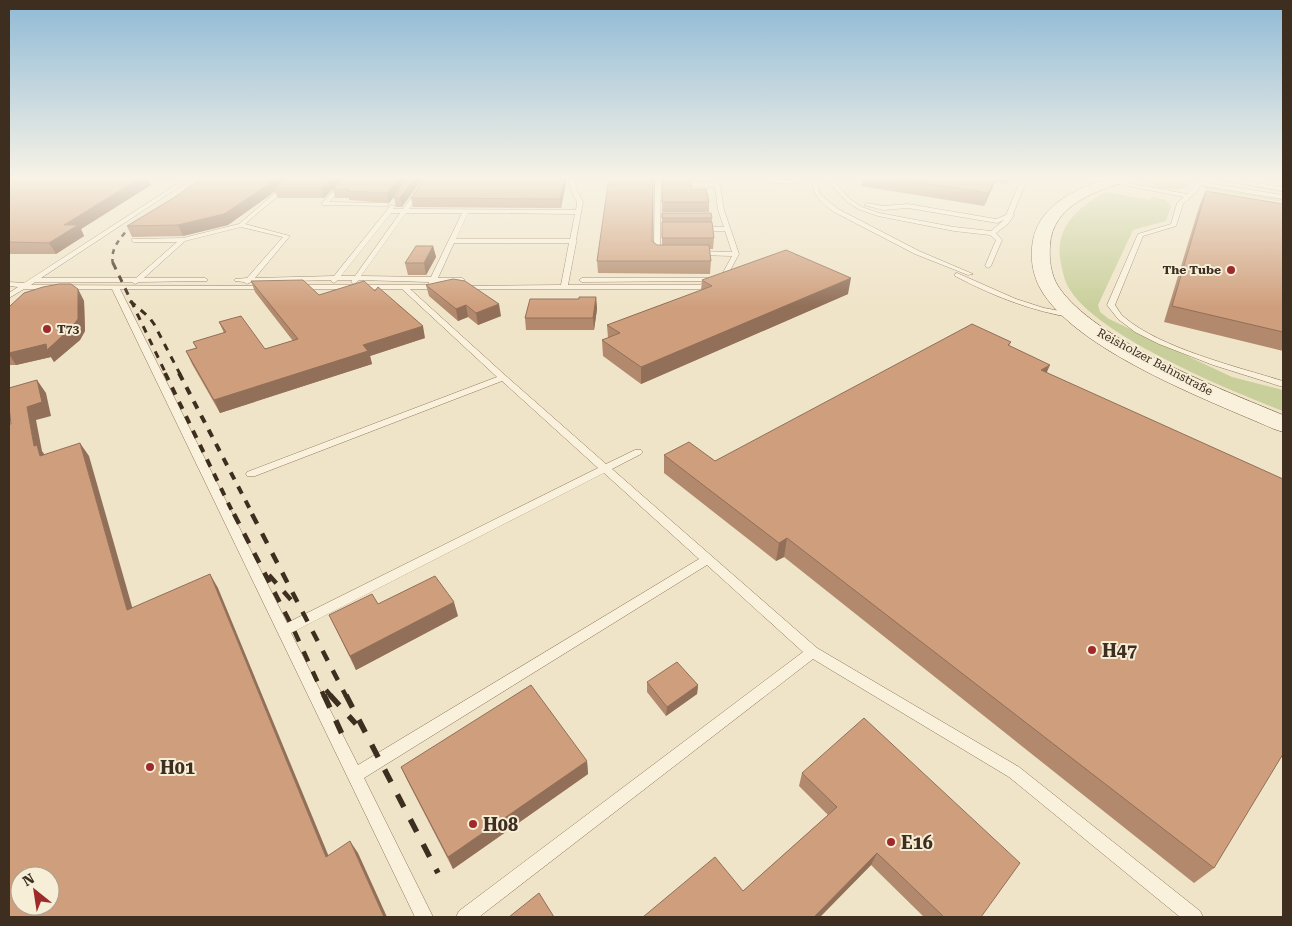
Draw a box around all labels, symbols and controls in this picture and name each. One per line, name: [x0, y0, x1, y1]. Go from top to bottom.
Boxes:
place label: The Tube: [1162, 263, 1221, 277]
marker: The Tube: [1225, 264, 1237, 276]
place label: T73: [57, 322, 79, 336]
marker: T73: [41, 323, 53, 335]
street label: Reisholzer Bahnstraße: [1095, 326, 1216, 399]
place label: H47: [1102, 640, 1137, 661]
marker: H47: [1086, 644, 1098, 656]
place label: H01: [160, 757, 195, 778]
marker: H01: [144, 761, 156, 773]
place label: H08: [483, 814, 518, 835]
marker: H08: [467, 818, 479, 830]
place label: E16: [901, 832, 933, 853]
marker: E16: [885, 836, 897, 848]
north arrow: [10, 866, 60, 916]
text: N: [20, 870, 37, 889]

